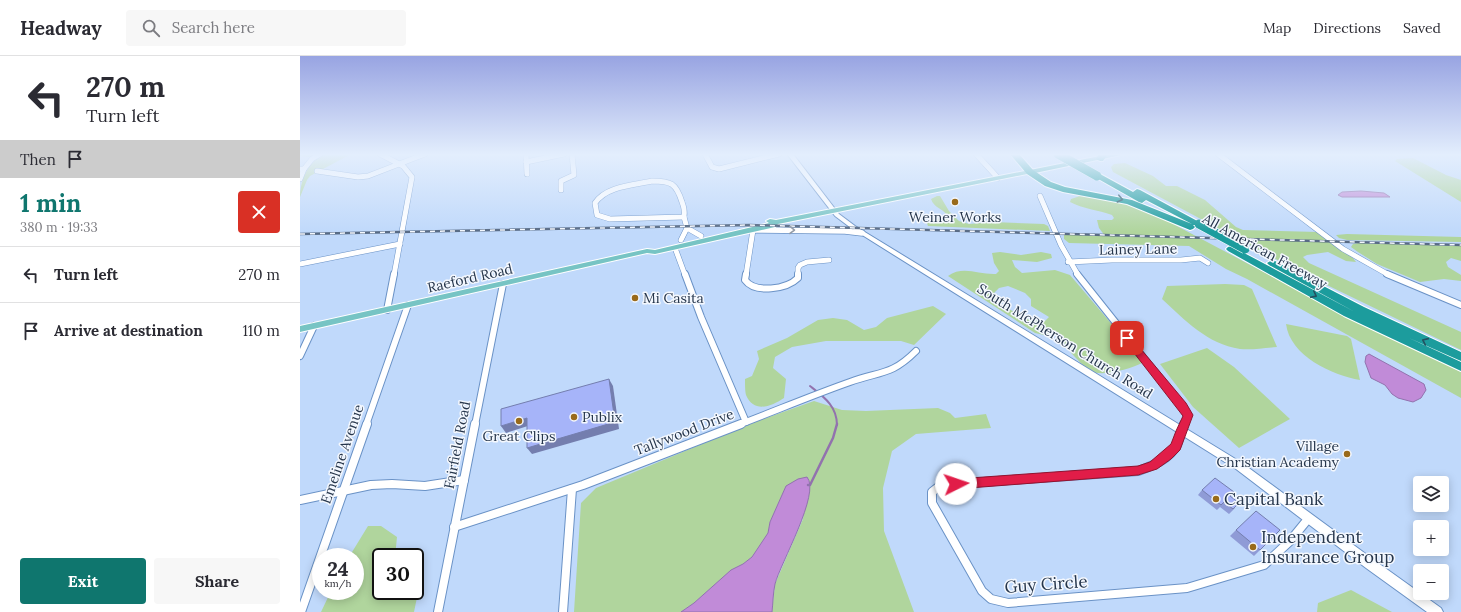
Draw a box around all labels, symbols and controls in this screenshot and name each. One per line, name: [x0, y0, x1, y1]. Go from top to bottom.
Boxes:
search box: [126, 10, 406, 46]
text: Headway: [20, 16, 102, 40]
icon: search: [140, 17, 162, 39]
text: Search here: [172, 18, 255, 37]
text: Map: [1263, 19, 1291, 37]
text: Directions: [1313, 19, 1381, 37]
text: Saved: [1403, 19, 1441, 37]
text: 270 m: [86, 69, 165, 105]
icon: left: [20, 72, 72, 124]
text: Turn left: [86, 104, 159, 127]
icon: arrive: [64, 148, 86, 170]
text: Then: [20, 150, 56, 169]
text: 1 min: [20, 188, 81, 219]
button: close: [238, 191, 280, 233]
one-way arrow: [1117, 195, 1123, 203]
marker: Weiner Works: [950, 197, 960, 207]
place label: Weiner Works: [909, 208, 1001, 226]
street label: All American Freeway: [1199, 209, 1331, 293]
text: 380 m · 19:33: [20, 219, 98, 236]
one-way arrow: [789, 225, 795, 234]
street label: Lainey Lane: [1099, 239, 1178, 259]
street label: Raeford Road: [426, 259, 514, 297]
icon: left: [20, 264, 42, 286]
text: Turn left: [54, 265, 118, 284]
text: 270 m: [238, 265, 280, 284]
street label: South McPherson Church Road: [974, 279, 1156, 403]
place label: Mi Casita: [643, 289, 704, 307]
one-way arrow: [1310, 291, 1317, 298]
marker: Mi Casita: [630, 293, 640, 303]
icon: arrive: [20, 320, 42, 342]
text: Arrive at destination: [54, 321, 203, 340]
text: 110 m: [242, 321, 280, 340]
pin: [1110, 321, 1144, 355]
icon: arrive: [1116, 327, 1138, 349]
one-way arrow: [1422, 338, 1430, 346]
street label: Fairfield Road: [440, 400, 474, 490]
street label: Emeline Avenue: [317, 402, 368, 506]
street label: Tallywood Drive: [632, 405, 737, 459]
place label: Publix: [582, 408, 623, 426]
marker: Publix: [569, 412, 579, 422]
marker: Great Clips: [514, 416, 524, 426]
place label: Great Clips: [483, 427, 555, 445]
place label: Village Christian Academy: [1216, 437, 1340, 471]
marker: Village Christian Academy: [1342, 449, 1352, 459]
position arrow: [935, 463, 977, 505]
map controls: [1413, 476, 1449, 600]
button: layers: [1413, 476, 1449, 512]
place label: Capital Bank: [1224, 488, 1324, 510]
marker: Capital Bank: [1211, 494, 1221, 504]
button: +: [1413, 520, 1449, 556]
place label: Independent Insurance Group: [1261, 526, 1394, 568]
marker: Independent Insurance Group: [1248, 542, 1258, 552]
speed limit sign: 30: [372, 548, 424, 600]
text: 24: [327, 556, 349, 581]
button: Exit: [20, 558, 146, 604]
button: Share: [154, 558, 280, 604]
button: −: [1413, 564, 1449, 600]
street label: Guy Circle: [1004, 570, 1088, 598]
text: km/h: [324, 577, 352, 590]

